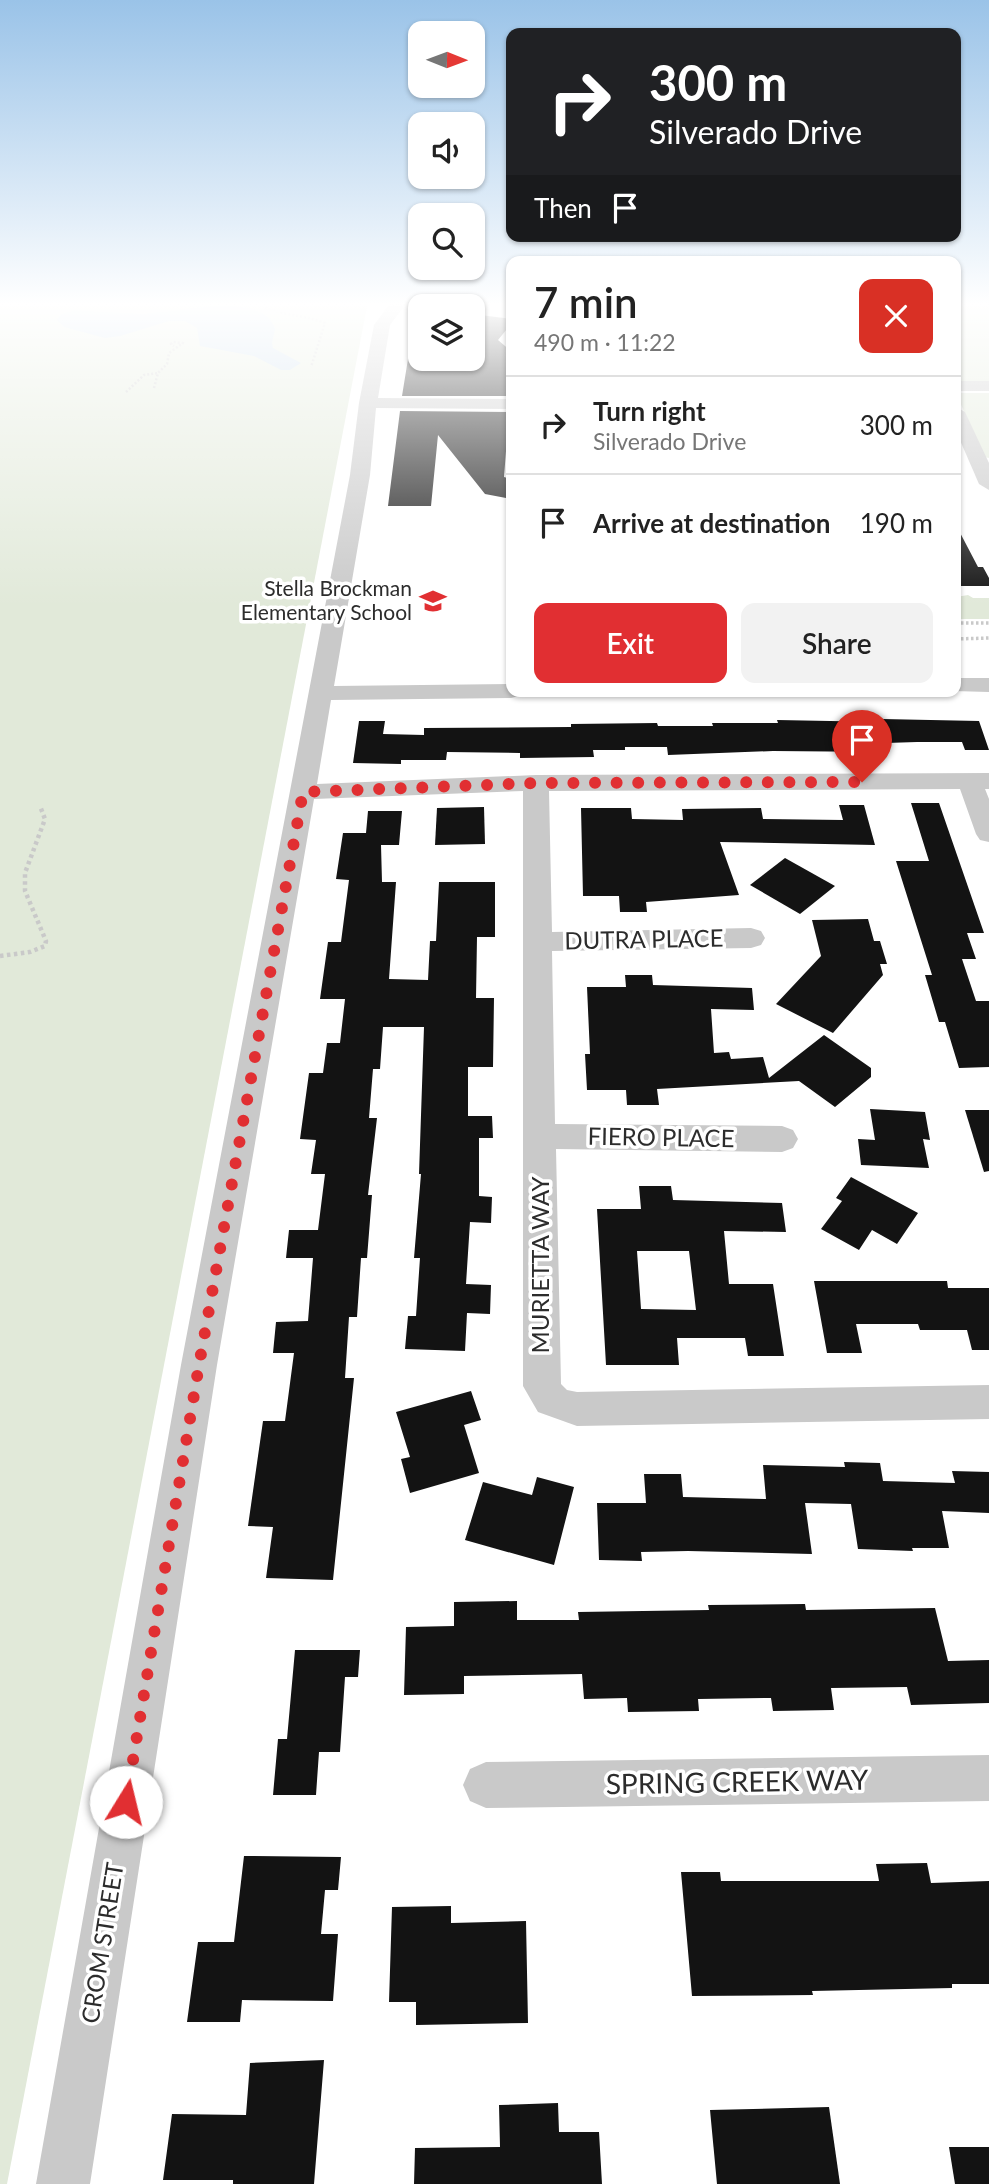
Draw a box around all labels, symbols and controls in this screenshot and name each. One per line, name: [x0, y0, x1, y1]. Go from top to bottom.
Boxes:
north arrow: [408, 21, 485, 98]
map controls: [408, 21, 485, 371]
text: 300 m: [649, 53, 787, 111]
icon: right: [534, 56, 625, 147]
button: sound: [408, 112, 485, 189]
text: Silverado Drive: [649, 112, 862, 151]
icon: arrive: [606, 189, 644, 227]
text: Then: [534, 192, 592, 224]
button: search: [408, 203, 485, 280]
text: 7 min: [534, 277, 638, 327]
button: close: [859, 279, 933, 353]
button: layers: [408, 294, 485, 371]
text: 490 m · 11:22: [534, 328, 676, 356]
text: Turn right: [593, 395, 706, 427]
icon: right: [534, 406, 572, 444]
text: 300 m: [860, 409, 933, 441]
text: Silverado Drive: [593, 427, 746, 455]
icon: arrive: [534, 504, 572, 542]
text: Arrive at destination: [593, 507, 830, 539]
text: 190 m: [860, 507, 933, 539]
place label: Stella Brockman Elementary School: [241, 575, 412, 624]
school or university icon: Stella Brockman Elementary School: [418, 586, 448, 616]
button: Exit: [534, 603, 727, 683]
button: Share: [741, 603, 933, 683]
pin: [832, 710, 892, 782]
icon: arrive: [843, 721, 881, 759]
street label: DUTRA PLACE: [564, 923, 724, 954]
street label: FIERO PLACE: [587, 1121, 735, 1152]
street label: MURIETTA WAY: [525, 1177, 554, 1353]
street label: SPRING CREEK WAY: [605, 1762, 869, 1800]
position arrow: [89, 1765, 163, 1839]
street label: CROM STREET: [74, 1860, 129, 2025]

